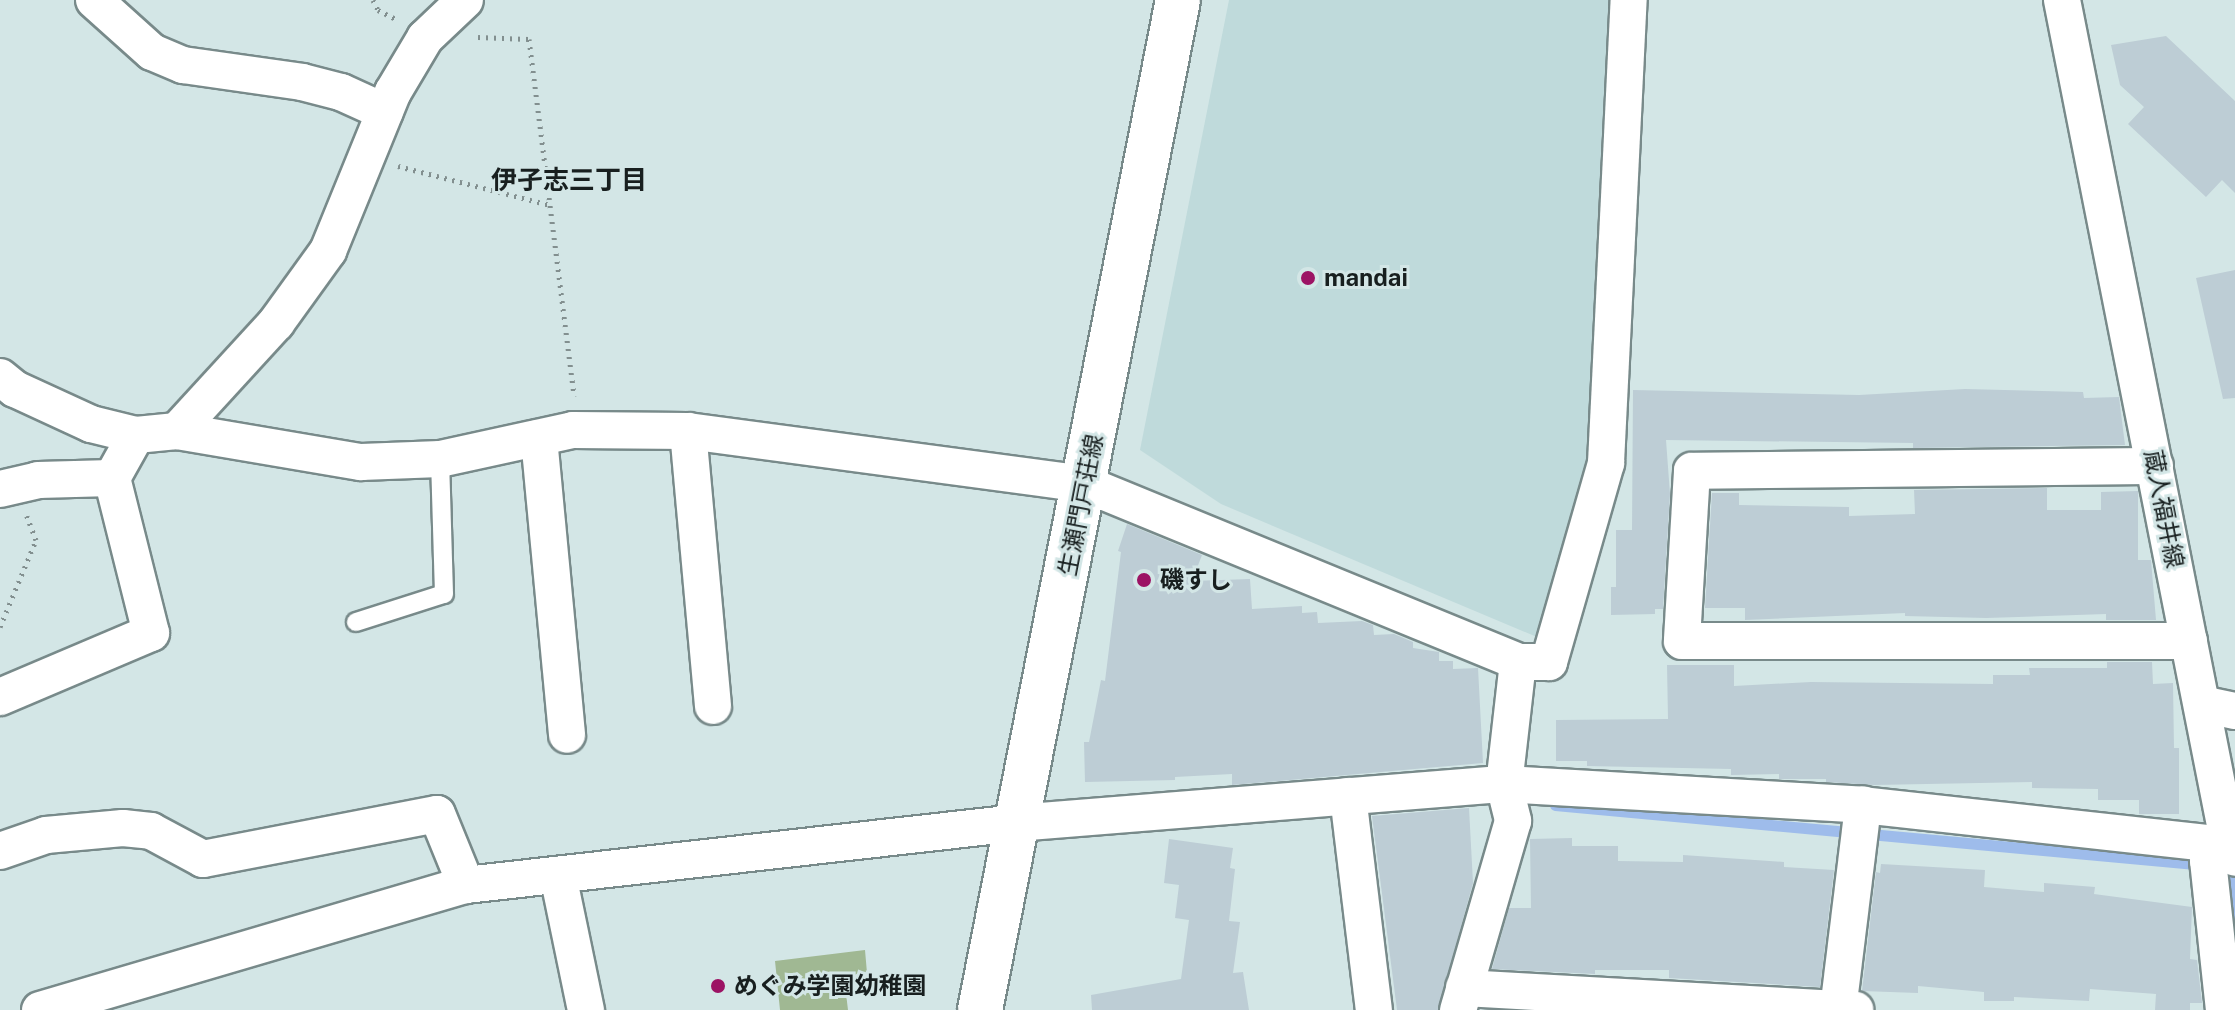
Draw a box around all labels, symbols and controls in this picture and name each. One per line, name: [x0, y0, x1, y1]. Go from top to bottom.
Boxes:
district label: 伊孑志三丁目: [491, 164, 647, 196]
place label: mandai: [1324, 264, 1408, 292]
marker: mandai: [1299, 269, 1317, 287]
street label: 生瀬門戸荘線: [1053, 432, 1109, 578]
street label: 蔵人福井線: [2138, 447, 2190, 571]
place label: 磯すし: [1160, 566, 1232, 594]
marker: 磯すし: [1135, 571, 1153, 589]
place label: めぐみ学園幼稚園: [734, 972, 926, 1000]
marker: めぐみ学園幼稚園: [709, 977, 727, 995]

